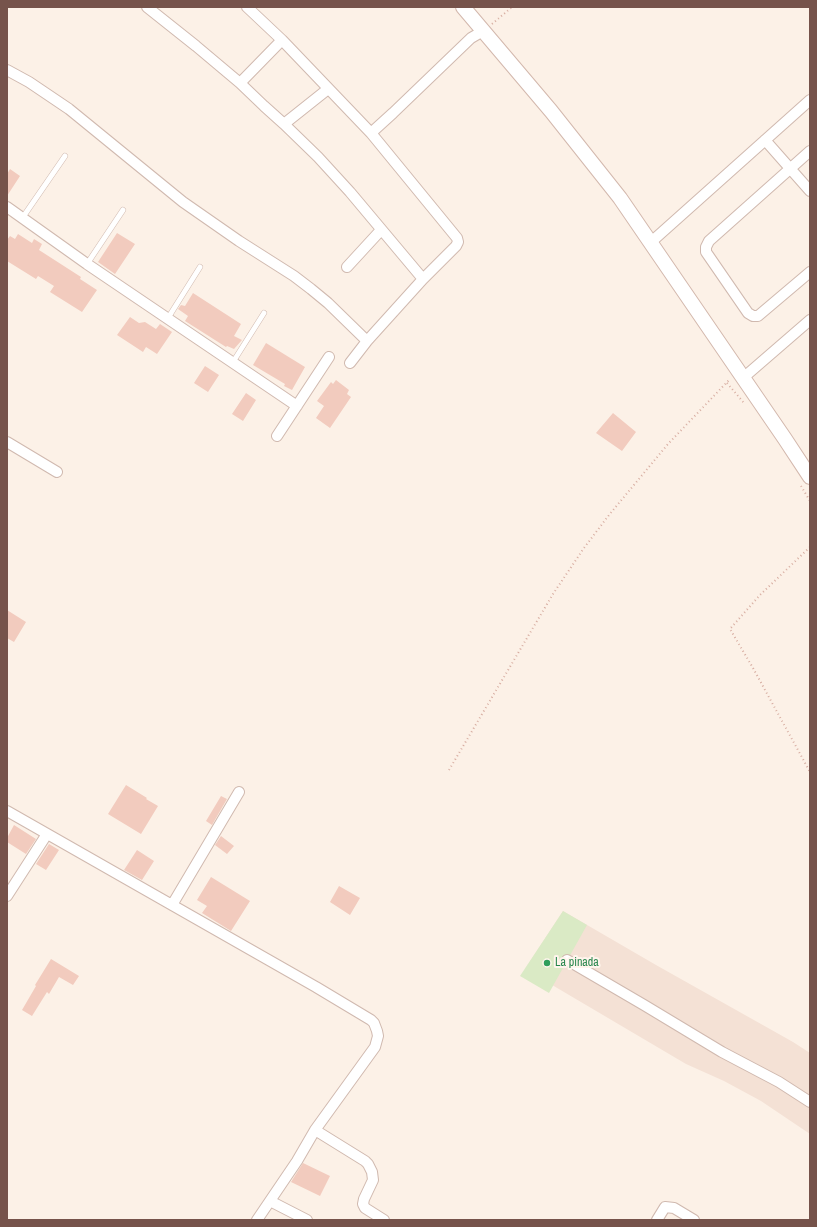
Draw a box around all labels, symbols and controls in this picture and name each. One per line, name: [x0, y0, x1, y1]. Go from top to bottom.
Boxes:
place label: La pinada: [555, 956, 599, 970]
marker: La pinada: [542, 958, 552, 968]

